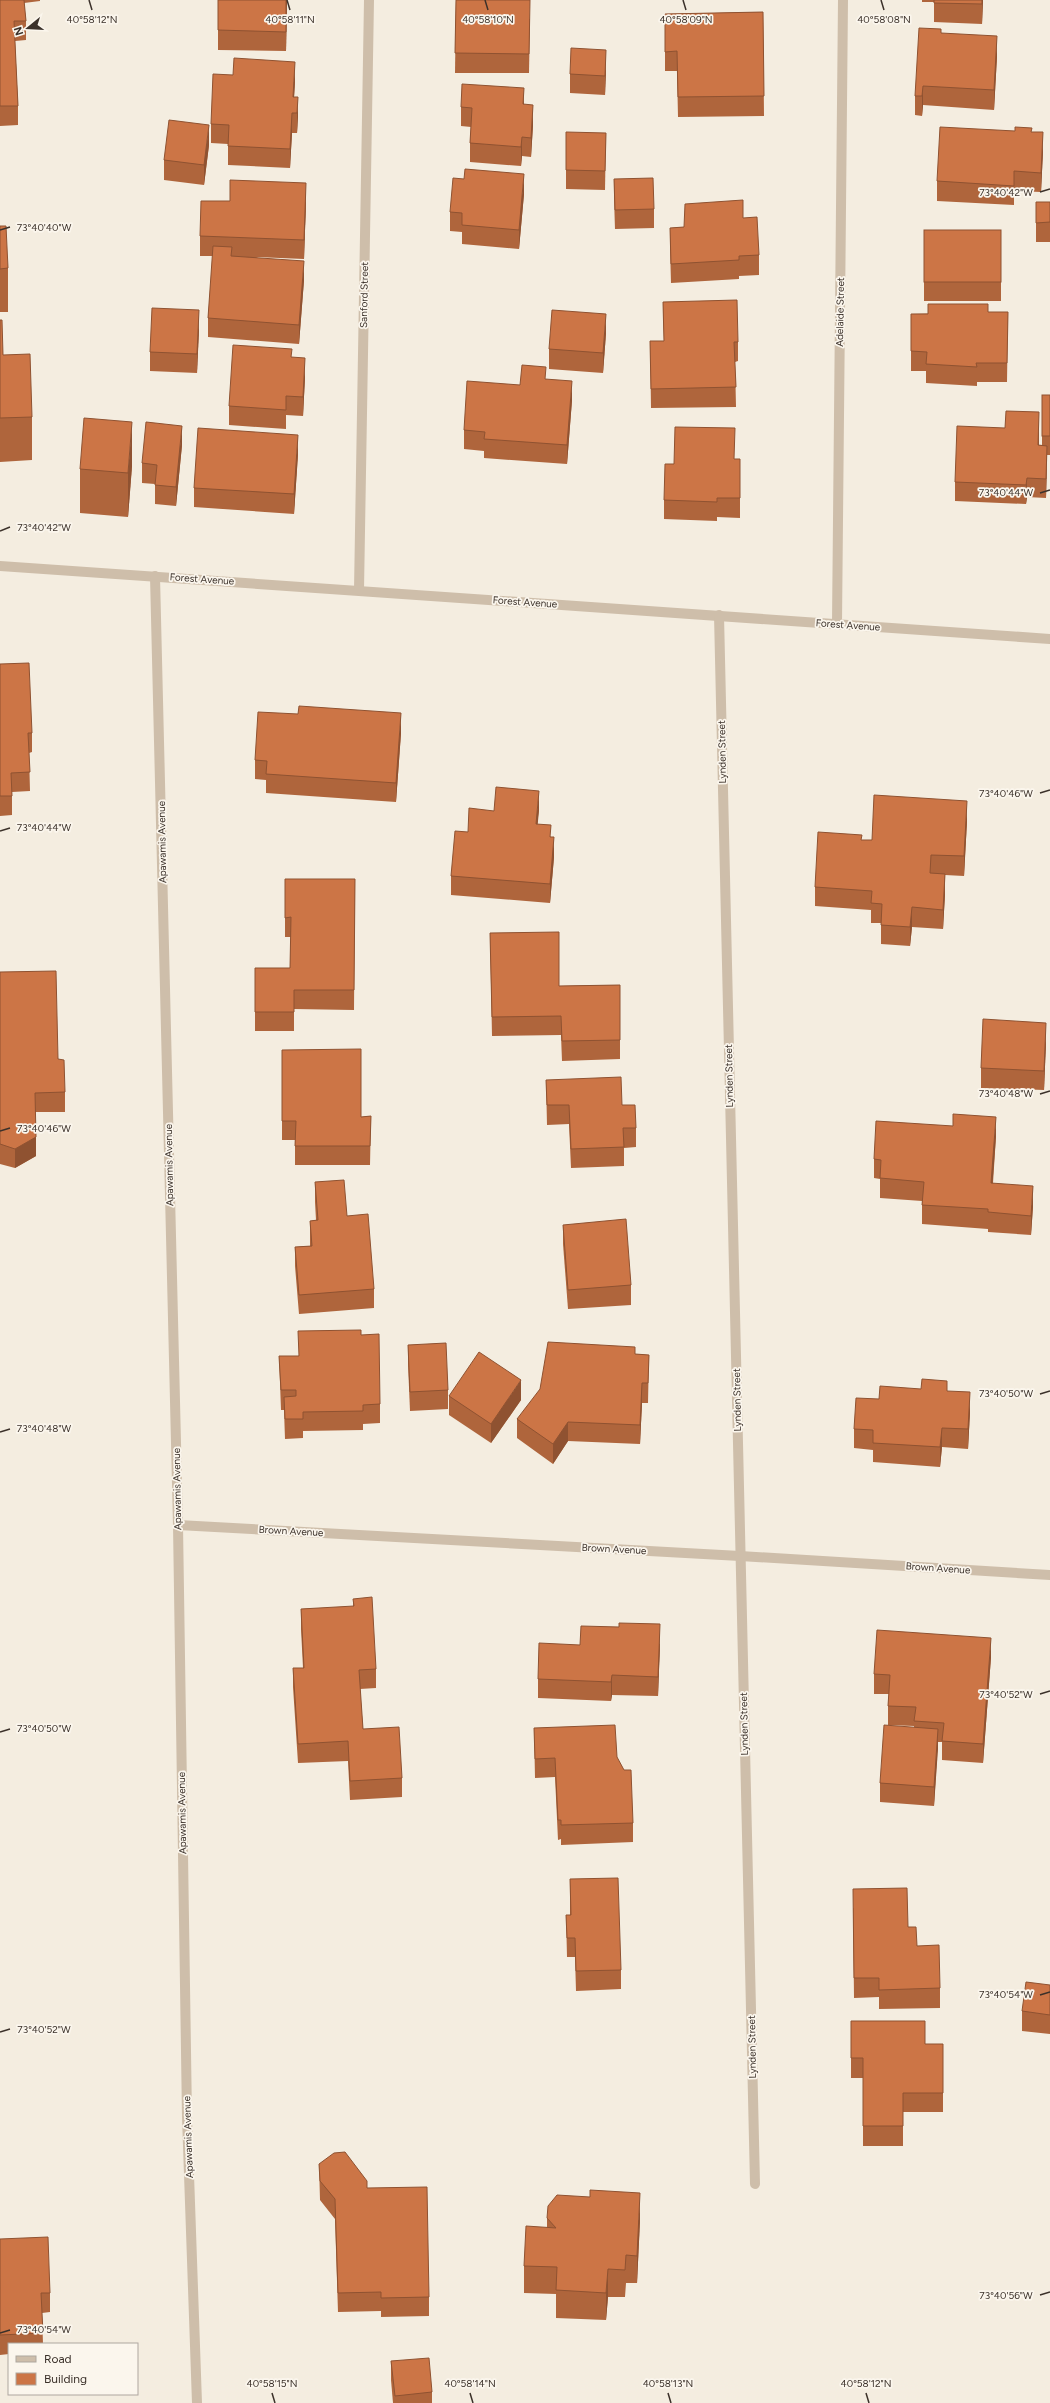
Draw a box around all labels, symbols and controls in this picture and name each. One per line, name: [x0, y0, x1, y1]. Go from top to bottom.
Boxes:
north arrow: [8, 8, 48, 48]
text: 40°58'12"N: [67, 13, 117, 26]
text: 40°58'11"N: [265, 13, 315, 26]
text: 40°58'10"N: [462, 13, 514, 26]
text: 40°58'09"N: [659, 13, 713, 26]
text: 40°58'08"N: [857, 13, 911, 26]
text: N: [11, 25, 26, 37]
text: 73°40'42"W: [979, 186, 1033, 199]
text: 73°40'40"W: [17, 221, 72, 234]
street label: Sanford Street: [357, 262, 371, 328]
street label: Adelaide Street: [833, 277, 847, 347]
text: 73°40'44"W: [979, 486, 1034, 499]
text: 73°40'42"W: [17, 521, 71, 534]
street label: Forest Avenue: [169, 570, 235, 588]
street label: Forest Avenue: [492, 593, 558, 611]
street label: Forest Avenue: [815, 616, 881, 634]
street label: Lynden Street: [715, 720, 729, 784]
text: 73°40'46"W: [979, 787, 1033, 800]
street label: Apawamis Avenue: [155, 800, 169, 883]
text: 73°40'44"W: [17, 821, 72, 834]
street label: Lynden Street: [722, 1044, 736, 1108]
text: 73°40'48"W: [979, 1087, 1034, 1100]
text: 73°40'46"W: [17, 1122, 71, 1135]
street label: Apawamis Avenue: [162, 1123, 176, 1206]
street label: Lynden Street: [730, 1368, 744, 1432]
text: 73°40'50"W: [979, 1387, 1033, 1400]
text: 73°40'48"W: [17, 1422, 72, 1435]
street label: Apawamis Avenue: [170, 1447, 184, 1530]
street label: Brown Avenue: [258, 1523, 324, 1539]
street label: Brown Avenue: [581, 1541, 647, 1557]
street label: Brown Avenue: [905, 1559, 971, 1577]
text: 73°40'52"W: [979, 1688, 1033, 1701]
street label: Lynden Street: [737, 1692, 751, 1756]
text: 73°40'50"W: [17, 1722, 71, 1735]
street label: Apawamis Avenue: [175, 1771, 189, 1854]
text: 73°40'54"W: [979, 1988, 1033, 2001]
street label: Lynden Street: [745, 2015, 759, 2079]
text: 73°40'52"W: [17, 2023, 71, 2036]
street label: Apawamis Avenue: [180, 2095, 196, 2178]
text: 73°40'56"W: [979, 2289, 1033, 2302]
text: 73°40'54"W: [17, 2323, 71, 2336]
legend: [8, 2343, 138, 2395]
text: Road: [44, 2352, 72, 2366]
text: Building: [44, 2372, 87, 2386]
text: 40°58'15"N: [246, 2377, 298, 2390]
text: 40°58'14"N: [444, 2377, 496, 2390]
text: 40°58'13"N: [643, 2377, 693, 2390]
text: 40°58'12"N: [841, 2377, 891, 2390]

